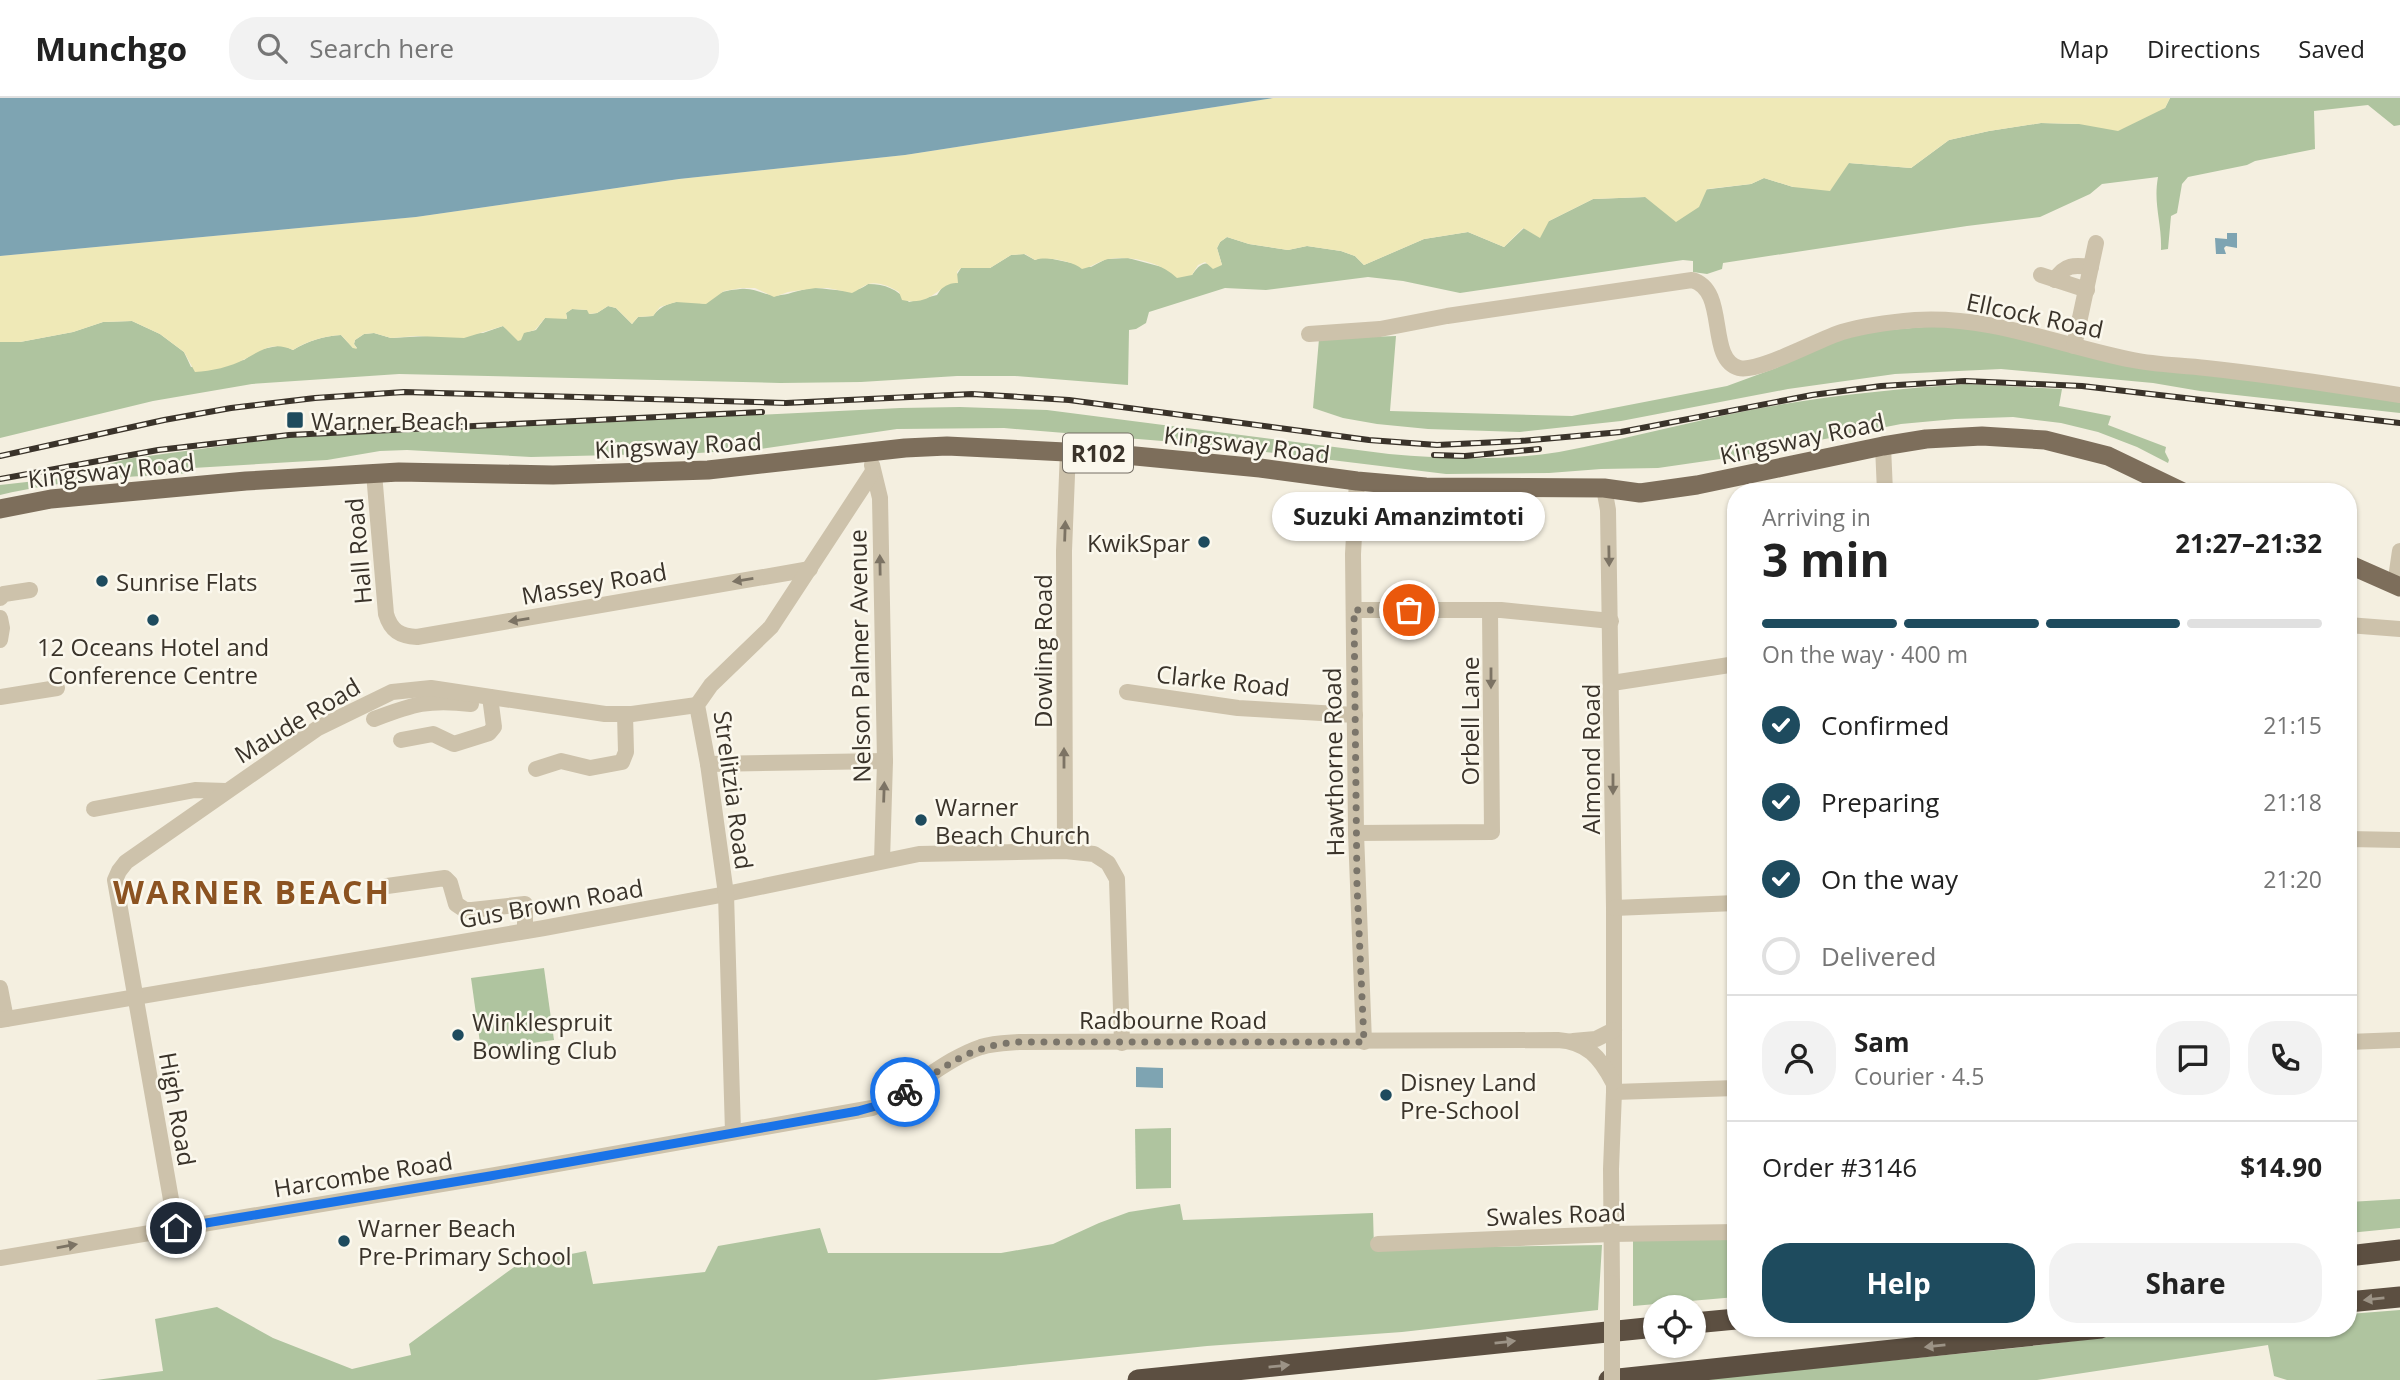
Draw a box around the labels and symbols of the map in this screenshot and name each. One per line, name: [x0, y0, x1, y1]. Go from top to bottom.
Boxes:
street label: Ellcock Road: [1964, 284, 2106, 346]
place label: Warner Beach: [311, 404, 469, 437]
street label: Kingsway Road: [1717, 404, 1887, 472]
marker: Warner Beach: [285, 410, 305, 430]
street label: Kingsway Road: [1162, 417, 1332, 471]
street label: Kingsway Road: [594, 424, 762, 466]
road number: R102: [1063, 434, 1133, 472]
street label: Kingsway Road: [26, 445, 196, 495]
callout: Suzuki Amanzimtoti: [1272, 491, 1546, 540]
street label: Hall Road: [337, 496, 379, 606]
one-way arrow: [1059, 520, 1070, 542]
place label: KwikSpar: [1087, 526, 1190, 559]
street label: Nelson Palmer Avenue: [840, 529, 878, 783]
marker: KwikSpar: [1196, 534, 1212, 550]
one-way arrow: [1604, 546, 1615, 568]
street label: Massey Road: [519, 554, 669, 612]
one-way arrow: [874, 554, 886, 576]
place label: Sunrise Flats: [116, 565, 257, 598]
marker: Sunrise Flats: [94, 573, 110, 589]
street label: Dowling Road: [1026, 574, 1059, 728]
one-way arrow: [732, 575, 754, 586]
pin: [1379, 580, 1439, 640]
marker: 12 Oceans Hotel and Conference Centre: [145, 612, 161, 628]
one-way arrow: [508, 615, 530, 626]
place label: 12 Oceans Hotel and Conference Centre: [37, 630, 269, 691]
street label: Orbell Lane: [1453, 656, 1486, 786]
street label: Clarke Road: [1155, 657, 1291, 703]
street label: Hawthorne Road: [1315, 667, 1351, 857]
one-way arrow: [1485, 667, 1497, 689]
street label: Maude Road: [228, 669, 366, 771]
street label: Almond Road: [1574, 684, 1607, 834]
street label: Strelitzia Road: [707, 709, 761, 871]
one-way arrow: [1058, 747, 1070, 769]
one-way arrow: [1607, 773, 1619, 795]
one-way arrow: [878, 781, 890, 803]
place label: Warner Beach Church: [935, 790, 1090, 851]
marker: Warner Beach Church: [913, 812, 929, 828]
district label: WARNER BEACH: [113, 870, 391, 913]
street label: Gus Brown Road: [456, 871, 646, 935]
street label: Radbourne Road: [1079, 1003, 1267, 1036]
place label: Winklespruit Bowling Club: [472, 1005, 617, 1066]
marker: Winklespruit Bowling Club: [450, 1027, 466, 1043]
street label: High Road: [152, 1050, 204, 1168]
courier: [870, 1057, 940, 1127]
place label: Disney Land Pre-School: [1400, 1065, 1537, 1126]
marker: Disney Land Pre-School: [1378, 1087, 1394, 1103]
street label: Harcombe Road: [271, 1144, 455, 1204]
street label: Swales Road: [1486, 1195, 1626, 1233]
pin: [146, 1198, 206, 1258]
place label: Warner Beach Pre-Primary School: [358, 1211, 572, 1272]
marker: Warner Beach Pre-Primary School: [336, 1233, 352, 1249]
one-way arrow: [56, 1241, 78, 1252]
one-way arrow: [2363, 1294, 2385, 1305]
one-way arrow: [1494, 1337, 1516, 1348]
one-way arrow: [1924, 1340, 1946, 1351]
one-way arrow: [1268, 1360, 1290, 1371]

